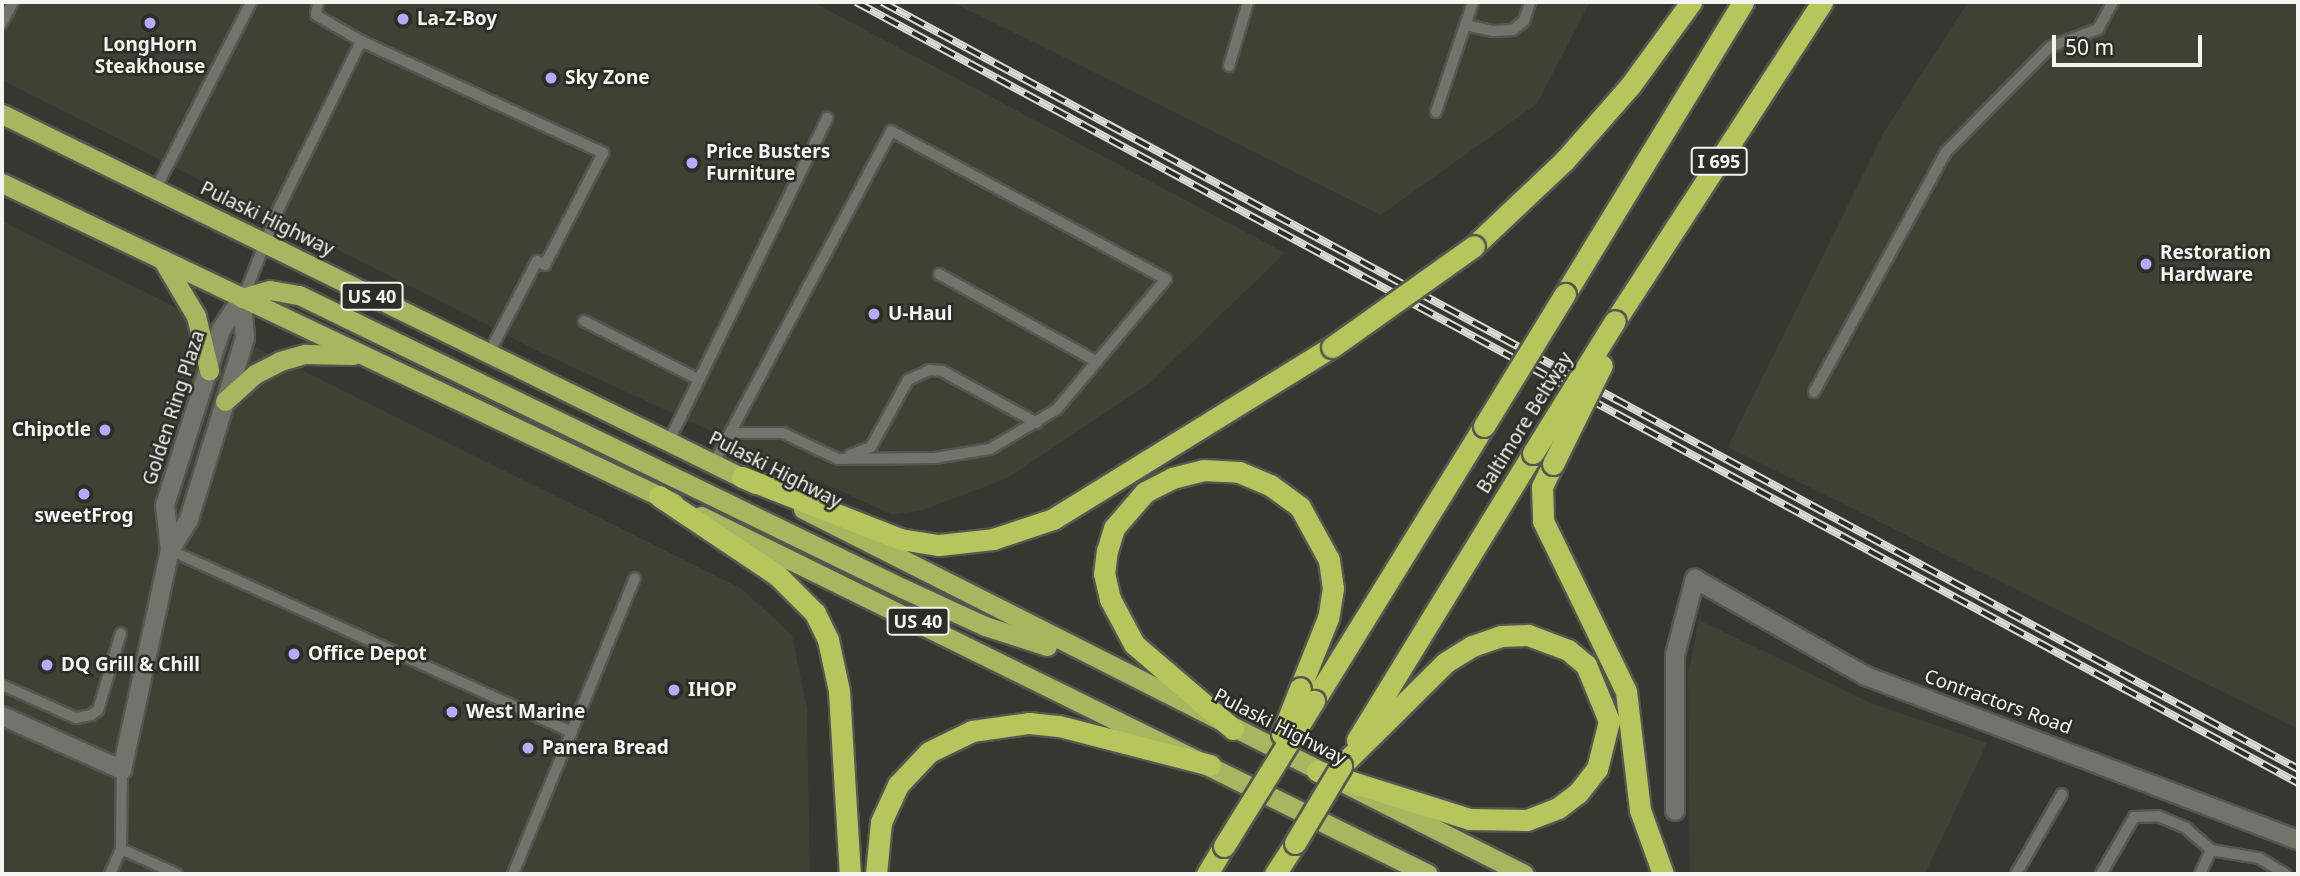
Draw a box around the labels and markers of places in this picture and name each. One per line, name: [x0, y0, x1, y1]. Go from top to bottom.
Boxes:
place label: La-Z-Boy: [417, 8, 497, 30]
marker: La-Z-Boy: [395, 11, 411, 27]
marker: LongHorn Steakhouse: [142, 15, 158, 31]
place label: LongHorn Steakhouse: [95, 34, 205, 78]
place label: Sky Zone: [565, 67, 650, 89]
marker: Sky Zone: [543, 70, 559, 86]
place label: Price Busters Furniture: [706, 141, 830, 185]
marker: Price Busters Furniture: [684, 155, 700, 171]
place label: Restoration Hardware: [2160, 242, 2271, 286]
marker: Restoration Hardware: [2138, 256, 2154, 272]
place label: U-Haul: [888, 303, 952, 325]
marker: U-Haul: [866, 306, 882, 322]
place label: Chipotle: [12, 419, 91, 441]
marker: Chipotle: [97, 422, 113, 438]
marker: sweetFrog: [76, 486, 92, 502]
place label: sweetFrog: [34, 505, 134, 527]
place label: Office Depot: [308, 643, 427, 665]
marker: Office Depot: [286, 646, 302, 662]
place label: DQ Grill & Chill: [61, 654, 200, 676]
marker: DQ Grill & Chill: [39, 657, 55, 673]
place label: IHOP: [688, 679, 737, 701]
marker: IHOP: [666, 682, 682, 698]
place label: West Marine: [466, 701, 585, 723]
marker: West Marine: [444, 704, 460, 720]
place label: Panera Bread: [542, 737, 669, 759]
marker: Panera Bread: [520, 740, 536, 756]

